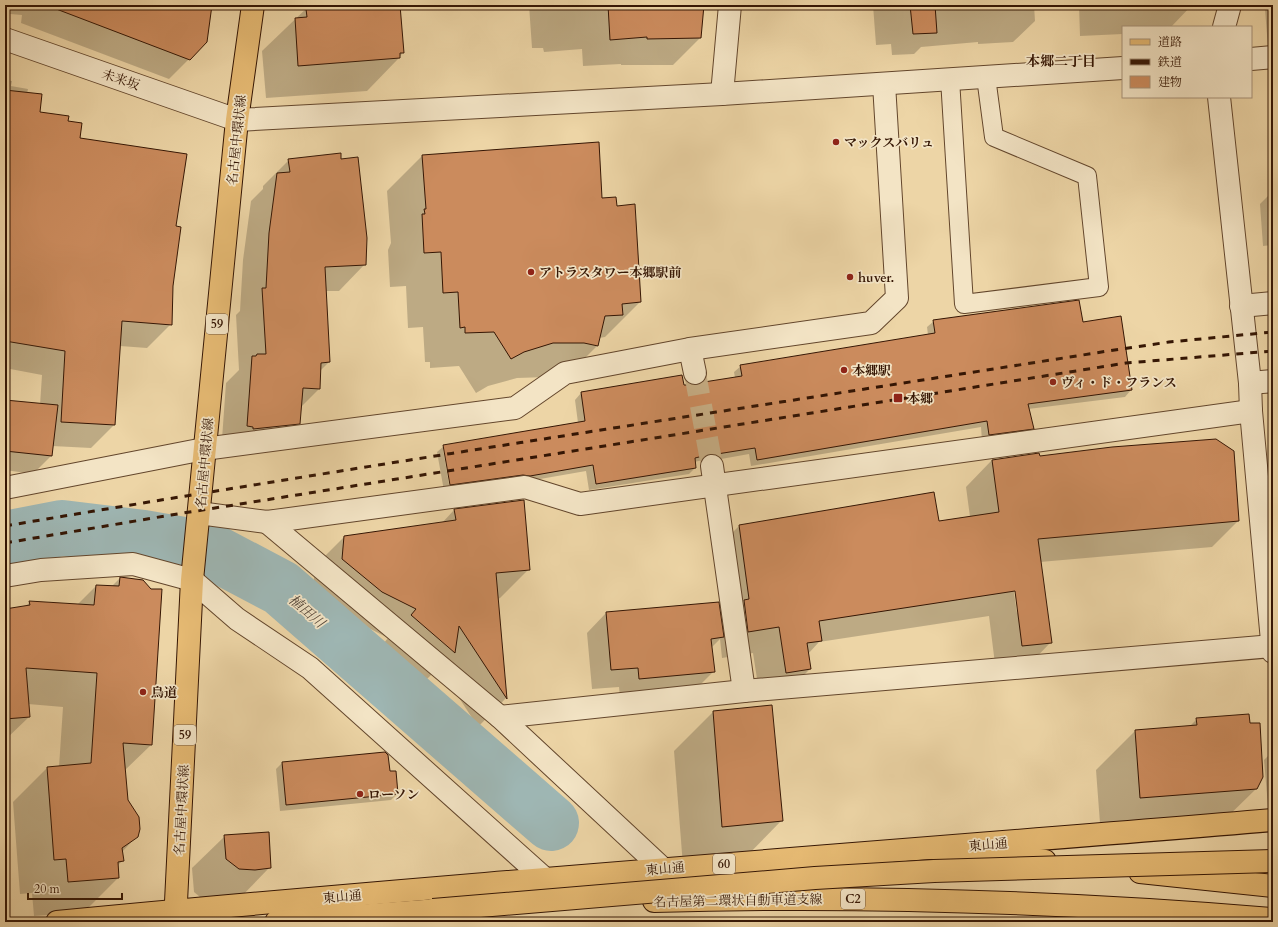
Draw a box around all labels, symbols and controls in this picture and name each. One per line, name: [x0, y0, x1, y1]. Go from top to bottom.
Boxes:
legend: [1122, 26, 1252, 98]
text: 道路: [1158, 34, 1182, 50]
district label: 本郷二丁目: [1026, 52, 1096, 71]
text: 鉄道: [1157, 54, 1182, 70]
street label: 未来坂: [99, 65, 142, 95]
text: 建物: [1158, 74, 1182, 90]
street label: 名古屋中環状線: [223, 94, 251, 186]
place label: マックスバリュ: [844, 134, 934, 152]
marker: マックスバリュ: [831, 137, 841, 147]
place label: アトラスタワー本郷駅前: [539, 264, 682, 282]
marker: アトラスタワー本郷駅前: [526, 267, 536, 277]
place label: huver.: [858, 269, 894, 287]
marker: huver.: [845, 272, 855, 282]
road number: 59: [206, 314, 228, 334]
place label: 本郷駅: [852, 362, 891, 380]
marker: 本郷駅: [839, 365, 849, 375]
place label: ヴィ・ド・フランス: [1061, 374, 1177, 392]
marker: ヴィ・ド・フランス: [1048, 377, 1058, 387]
place label: 本郷: [907, 390, 933, 408]
marker: 本郷: [892, 392, 904, 404]
street label: 名古屋中環状線: [192, 417, 218, 509]
water label: 植田川: [285, 590, 330, 634]
place label: 鳥道: [151, 684, 177, 702]
marker: 鳥道: [138, 687, 148, 697]
road number: 59: [174, 725, 196, 745]
street label: 名古屋中環状線: [171, 764, 193, 856]
place label: ローソン: [368, 786, 419, 804]
marker: ローソン: [355, 789, 365, 799]
street label: 東山通: [968, 834, 1008, 856]
road number: 60: [713, 854, 735, 874]
street label: 東山通: [645, 858, 685, 880]
scale bar: [28, 875, 122, 901]
text: 20 m: [34, 881, 61, 897]
street label: 東山通: [322, 886, 362, 908]
road number: C2: [841, 889, 865, 909]
street label: 名古屋第二環状自動車道支線: [653, 891, 823, 911]

